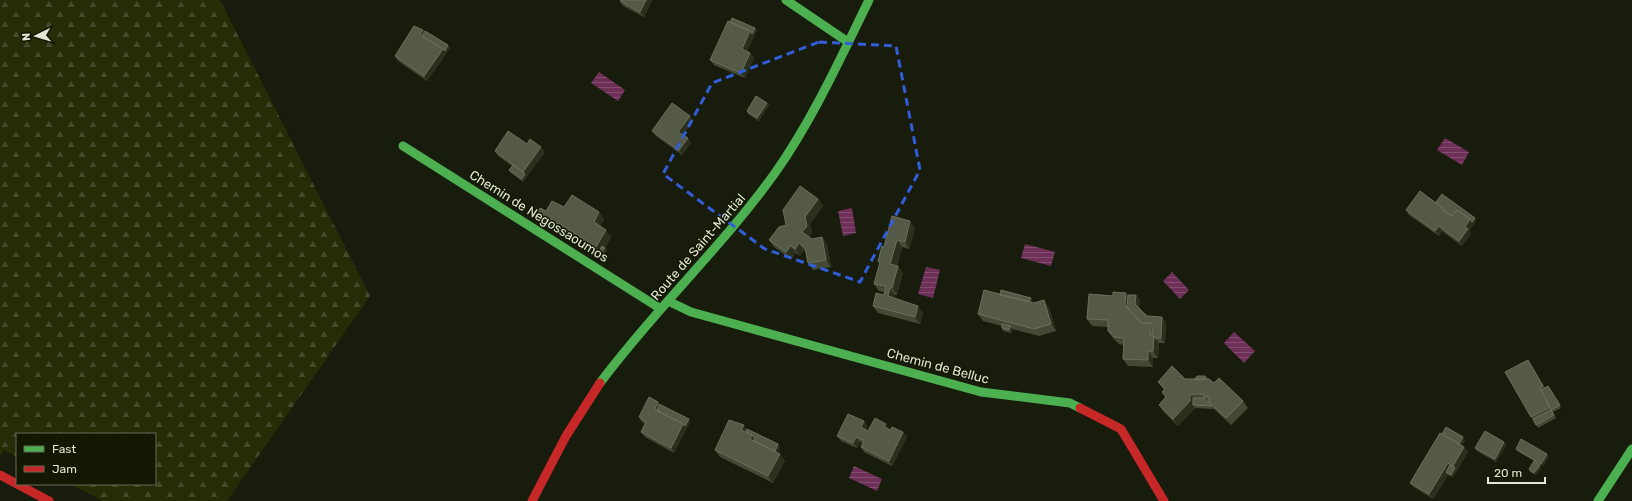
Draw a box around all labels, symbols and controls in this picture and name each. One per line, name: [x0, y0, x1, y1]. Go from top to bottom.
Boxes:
north arrow: [16, 16, 56, 56]
text: N: [20, 32, 33, 41]
street label: Chemin de Negossaoumos: [466, 167, 611, 266]
street label: Route de Saint-Martial: [648, 191, 748, 303]
street label: Chemin de Belluc: [885, 345, 991, 387]
legend: [16, 433, 156, 485]
text: Fast: [52, 442, 76, 456]
scale bar: [1488, 459, 1545, 485]
text: Jam: [52, 462, 77, 476]
text: 20 m: [1494, 466, 1522, 480]

